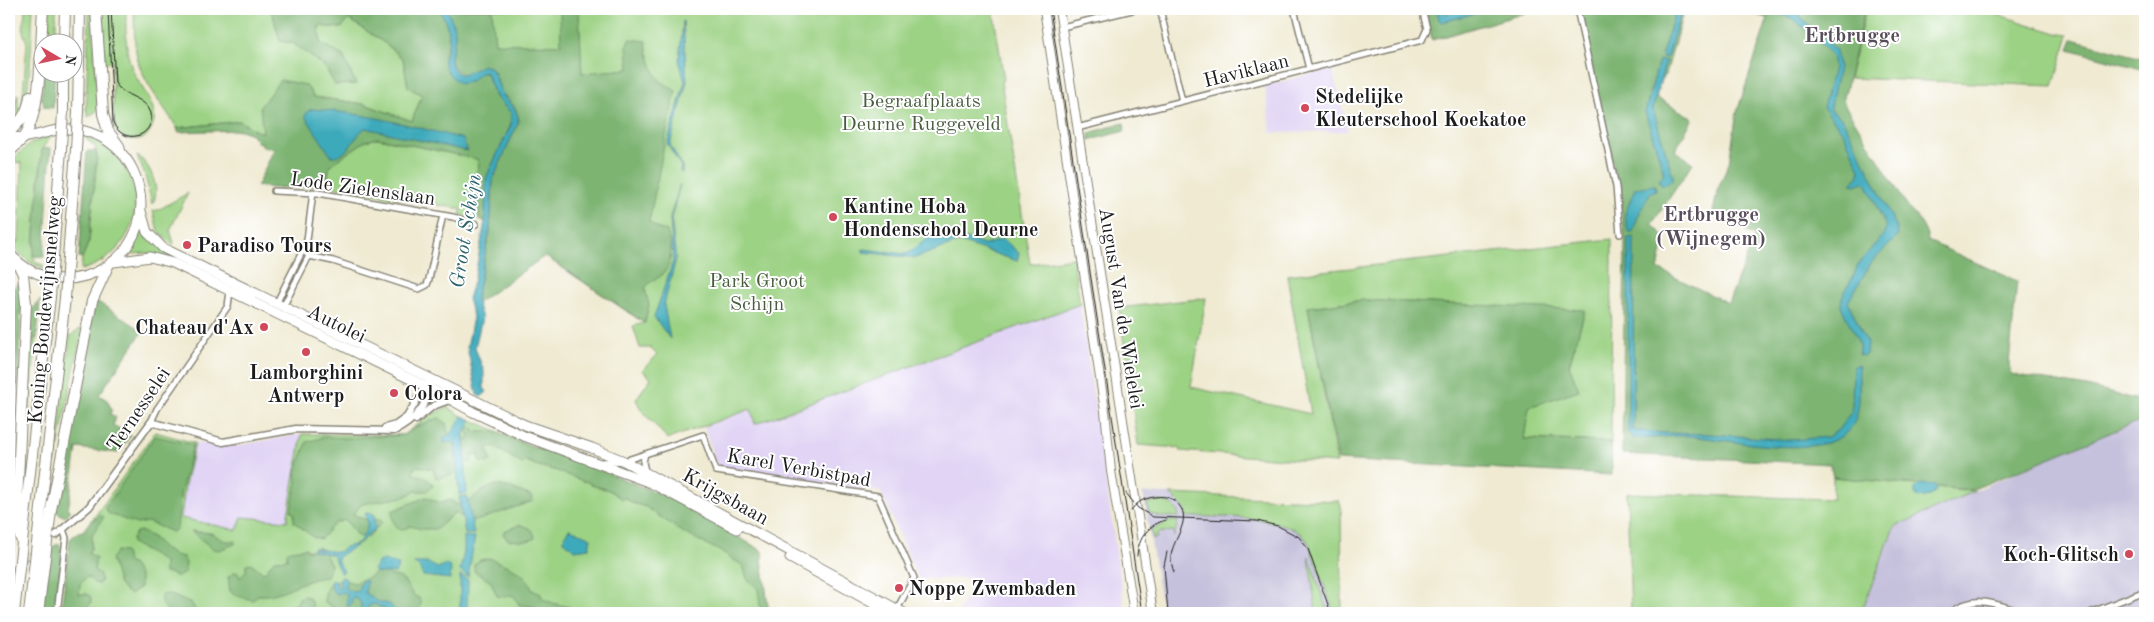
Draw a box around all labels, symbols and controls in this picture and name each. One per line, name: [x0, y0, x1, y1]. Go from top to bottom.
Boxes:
district label: Ertbrugge: [1804, 26, 1900, 47]
north arrow: [32, 32, 82, 82]
street label: Haviklaan: [1202, 52, 1291, 92]
text: N: [62, 53, 78, 67]
place label: Stedelijke Kleuterschool Koekatoe: [1315, 88, 1527, 131]
park label: Begraafplaats Deurne Ruggeveld: [841, 92, 1001, 135]
marker: Stedelijke Kleuterschool Koekatoe: [1299, 102, 1311, 114]
street label: Lode Zielenslaan: [289, 170, 437, 210]
water label: Groot Schijn: [447, 173, 486, 290]
street label: Koning Boudewijnsnelweg: [26, 195, 66, 425]
place label: Kantine Hoba Hondenschool Deurne: [843, 198, 1038, 241]
district label: Ertbrugge (Wijnegem): [1656, 205, 1766, 250]
street label: August Van de Wielelei: [1094, 206, 1146, 411]
marker: Kantine Hoba Hondenschool Deurne: [827, 211, 839, 223]
place label: Paradiso Tours: [197, 237, 332, 257]
marker: Paradiso Tours: [181, 239, 193, 251]
park label: Park Groot Schijn: [709, 272, 805, 315]
street label: Autolei: [303, 302, 369, 348]
place label: Chateau d'Ax: [135, 319, 254, 339]
marker: Chateau d'Ax: [258, 321, 270, 333]
marker: Lamborghini Antwerp: [300, 346, 312, 358]
street label: Ternesselei: [104, 364, 175, 456]
place label: Lamborghini Antwerp: [249, 364, 363, 407]
place label: Colora: [404, 385, 462, 405]
marker: Colora: [388, 387, 400, 399]
street label: Karel Verbistpad: [725, 446, 872, 492]
street label: Krijgsbaan: [678, 466, 772, 530]
place label: Koch-Glitsch: [2003, 546, 2119, 566]
marker: Koch-Glitsch: [2123, 548, 2135, 560]
place label: Noppe Zwembaden: [909, 580, 1076, 600]
marker: Noppe Zwembaden: [893, 582, 905, 594]

